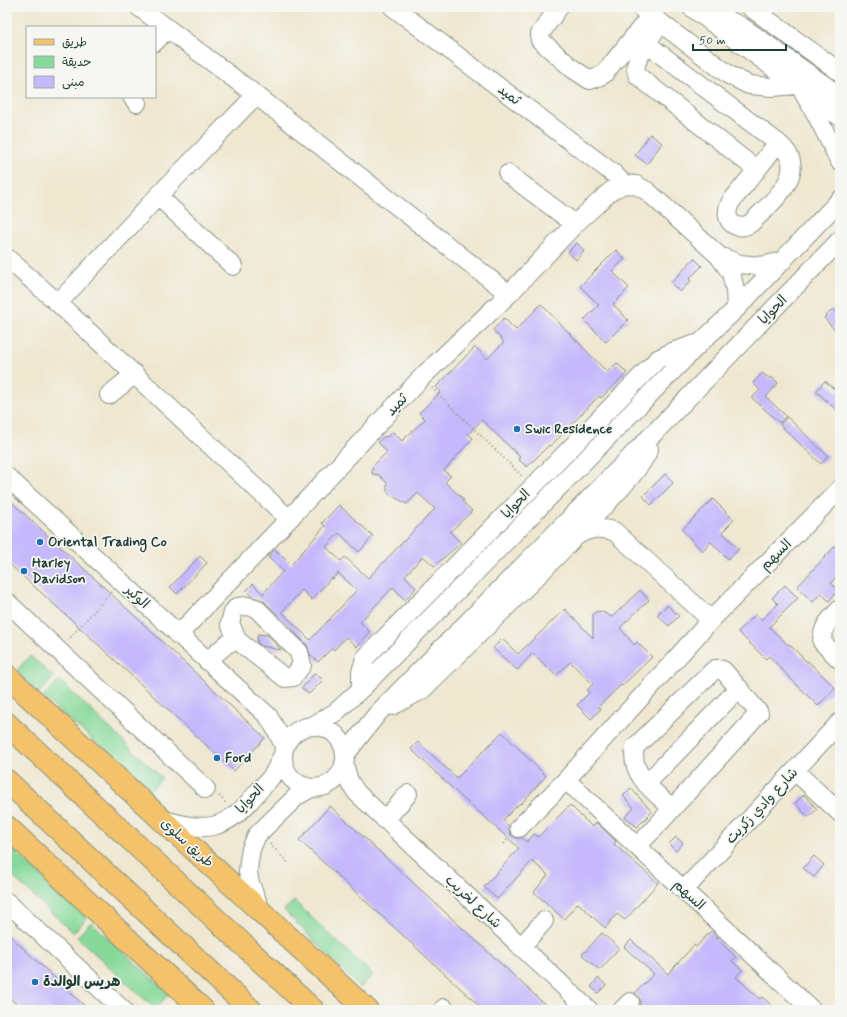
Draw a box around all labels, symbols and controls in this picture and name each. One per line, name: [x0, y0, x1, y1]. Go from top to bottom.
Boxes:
legend: [26, 26, 156, 98]
scale bar: [693, 26, 786, 52]
text: 50 m: [699, 33, 726, 49]
text: طريق: [62, 35, 87, 51]
text: حديقة: [62, 55, 91, 71]
text: مبنى: [62, 75, 85, 91]
street label: ثميد: [494, 81, 525, 110]
street label: الحوايا: [755, 291, 791, 329]
street label: ثميد: [382, 389, 412, 420]
place label: Swic Residence: [525, 420, 612, 438]
marker: Swic Residence: [512, 424, 522, 434]
street label: الحوايا: [498, 485, 534, 523]
place label: Oriental Trading Co: [48, 533, 167, 553]
street label: السهم: [756, 535, 796, 575]
marker: Oriental Trading Co: [35, 537, 45, 547]
place label: Harley Davidson: [32, 554, 86, 588]
marker: Harley Davidson: [19, 566, 29, 576]
street label: الوكير: [120, 581, 153, 613]
place label: Ford: [225, 749, 251, 767]
marker: Ford: [212, 753, 222, 763]
street label: شارع وادي زكريت: [722, 764, 803, 849]
street label: الحوايا: [232, 780, 268, 818]
street label: طريق سلوى: [157, 814, 217, 872]
street label: شارع لخريب: [441, 871, 505, 933]
street label: السهم: [668, 876, 709, 915]
place label: هريس الوالدة: [43, 973, 120, 991]
marker: هريس الوالدة: [30, 977, 40, 987]

